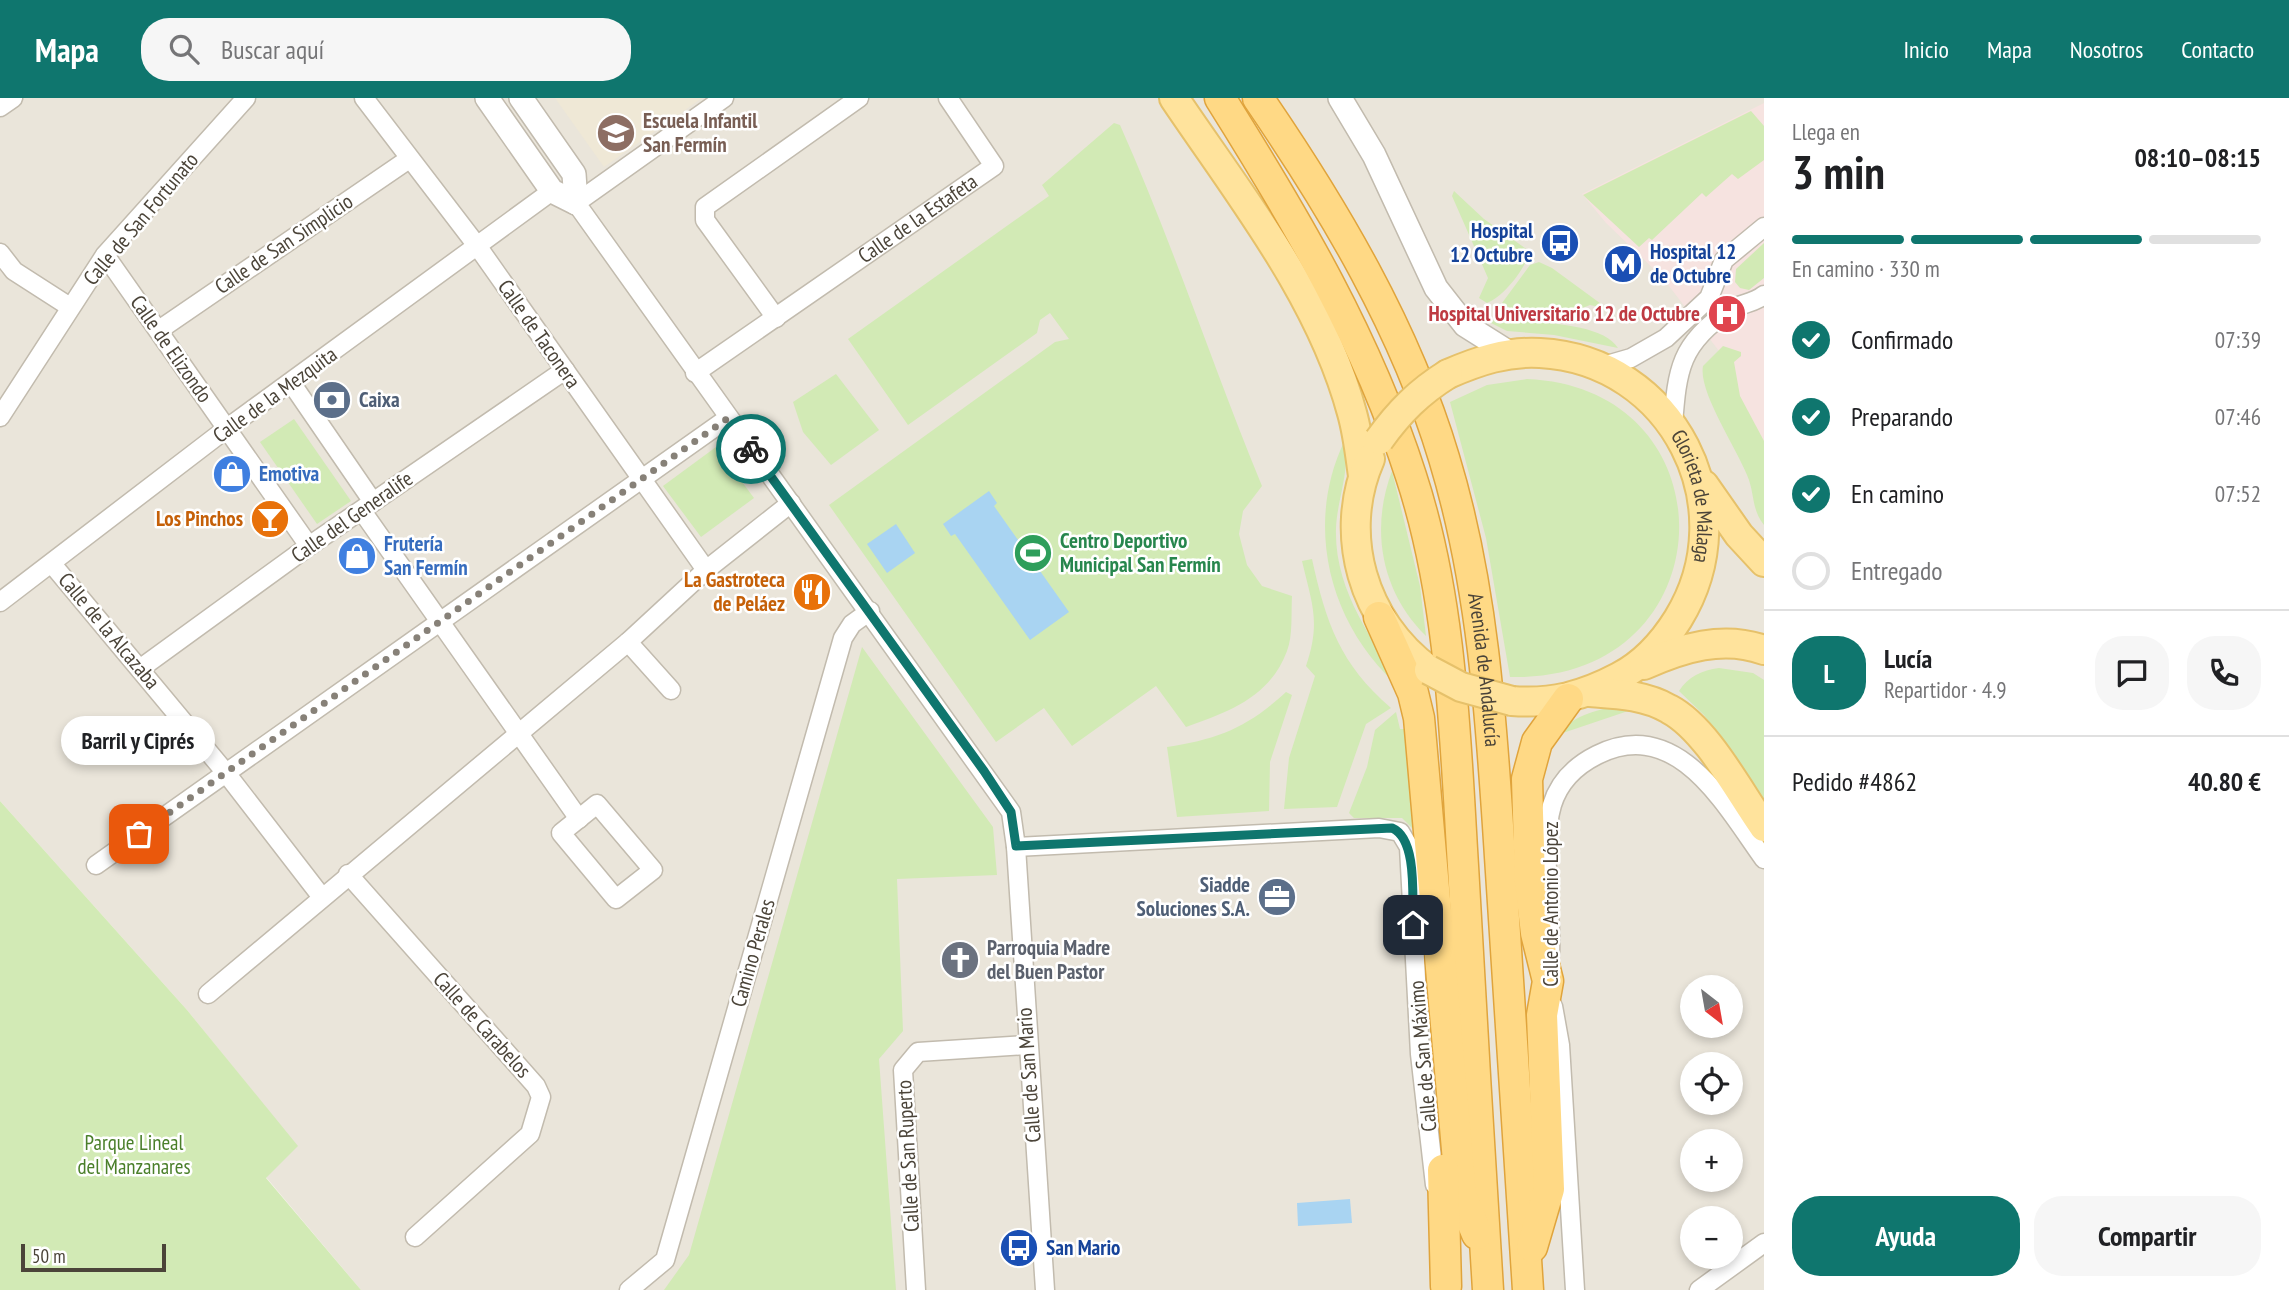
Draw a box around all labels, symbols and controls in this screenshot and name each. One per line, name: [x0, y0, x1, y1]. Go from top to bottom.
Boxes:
search box: [141, 18, 631, 81]
text: Mapa: [35, 28, 99, 71]
icon: search: [165, 30, 203, 68]
text: Buscar aquí: [221, 33, 324, 66]
text: Inicio: [1903, 34, 1949, 65]
text: Mapa: [1987, 34, 2032, 65]
text: Nosotros: [2070, 34, 2143, 65]
text: Contacto: [2181, 34, 2254, 65]
place label: Escuela Infantil San Fermín: [643, 107, 758, 158]
school or university icon: Escuela Infantil San Fermín: [595, 112, 637, 154]
text: Llega en: [1792, 117, 1860, 146]
text: 08:10–08:15: [2134, 141, 2261, 174]
text: 3 min: [1792, 142, 1885, 202]
street label: Calle de San Fortunato: [77, 147, 204, 291]
street label: Calle de la Estafeta: [853, 168, 982, 269]
street label: Calle de San Simplicio: [209, 187, 358, 300]
place label: Hospital 12 Octubre: [1450, 217, 1534, 268]
bus stop icon: Hospital 12 Octubre: [1539, 222, 1581, 264]
place label: Hospital 12 de Octubre: [1650, 238, 1736, 289]
metro station icon: Hospital 12 de Octubre: [1602, 243, 1644, 285]
text: En camino · 330 m: [1792, 254, 1940, 283]
street label: Calle de Taconera: [492, 274, 587, 393]
street label: Calle de Elizondo: [124, 290, 218, 408]
hospital icon: Hospital Universitario 12 de Octubre: [1706, 293, 1748, 335]
place label: Hospital Universitario 12 de Octubre: [1428, 300, 1700, 327]
icon: check: [1792, 321, 1830, 359]
text: Confirmado: [1851, 323, 1953, 356]
text: 07:39: [2215, 325, 2261, 354]
street label: Calle de la Mezquita: [207, 341, 342, 449]
bank icon: Caixa: [311, 379, 353, 421]
place label: Caixa: [359, 386, 400, 413]
icon: check: [1792, 398, 1830, 436]
text: Preparando: [1851, 400, 1953, 433]
text: 07:46: [2215, 402, 2261, 431]
courier: [716, 414, 786, 484]
street label: Glorieta de Málaga: [1665, 424, 1718, 565]
icon: bike: [732, 430, 770, 468]
shop icon: Emotiva: [211, 453, 253, 495]
place label: Emotiva: [259, 460, 320, 487]
street label: Calle del Generalife: [286, 465, 418, 568]
icon: check: [1792, 475, 1830, 513]
text: En camino: [1851, 477, 1944, 510]
text: 07:52: [2215, 479, 2261, 508]
bar icon: Los Pinchos: [249, 498, 291, 540]
place label: Los Pinchos: [156, 505, 243, 532]
place label: Centro Deportivo Municipal San Fermín: [1060, 527, 1221, 578]
place label: Frutería San Fermín: [384, 530, 468, 581]
sports icon: Centro Deportivo Municipal San Fermín: [1012, 532, 1054, 574]
shop icon: Frutería San Fermín: [336, 535, 378, 577]
text: Entregado: [1851, 554, 1943, 587]
place label: La Gastroteca de Peláez: [684, 566, 785, 617]
street label: Calle de la Alcazaba: [53, 567, 166, 695]
restaurant icon: La Gastroteca de Peláez: [791, 571, 833, 613]
street label: Avenida de Andalucía: [1462, 591, 1506, 748]
button: chat: [2095, 636, 2169, 710]
button: phone: [2187, 636, 2261, 710]
text: Lucía: [1884, 642, 1932, 675]
text: L: [1823, 657, 1835, 690]
text: Repartidor · 4.9: [1884, 675, 2007, 704]
callout: Barril y Ciprés: [62, 715, 216, 764]
text: Barril y Ciprés: [82, 726, 194, 755]
text: Pedido #4862: [1792, 765, 1917, 798]
text: 40.80 €: [2188, 765, 2261, 798]
pin: [109, 804, 169, 864]
icon: bag: [120, 815, 158, 853]
street label: Calle de Antonio López: [1537, 821, 1564, 987]
place label: Siadde Soluciones S.A.: [1137, 871, 1250, 922]
office icon: Siadde Soluciones S.A.: [1256, 876, 1298, 918]
pin: [1383, 895, 1443, 955]
street label: Camino Perales: [724, 896, 781, 1010]
icon: home: [1394, 906, 1432, 944]
place label: Parroquia Madre del Buen Pastor: [987, 934, 1110, 985]
church icon: Parroquia Madre del Buen Pastor: [939, 939, 981, 981]
street label: Calle de Carabelos: [428, 966, 537, 1083]
north arrow: [1680, 975, 1743, 1038]
map controls: [1680, 975, 1743, 1269]
street label: Calle de San Máximo: [1402, 979, 1443, 1133]
street label: Calle de San Mario: [1010, 1007, 1047, 1143]
button: locate: [1680, 1052, 1743, 1115]
street label: Calle de San Ruperto: [890, 1079, 925, 1233]
park label: Parque Lineal del Manzanares: [77, 1129, 191, 1180]
button: +: [1680, 1129, 1743, 1192]
button: Ayuda: [1792, 1196, 2020, 1276]
button: Compartir: [2034, 1196, 2261, 1276]
button: −: [1680, 1206, 1743, 1269]
bus stop icon: San Mario: [998, 1227, 1040, 1269]
place label: San Mario: [1046, 1234, 1120, 1261]
scale bar: [21, 1241, 166, 1273]
text: 50 m: [32, 1244, 66, 1268]

